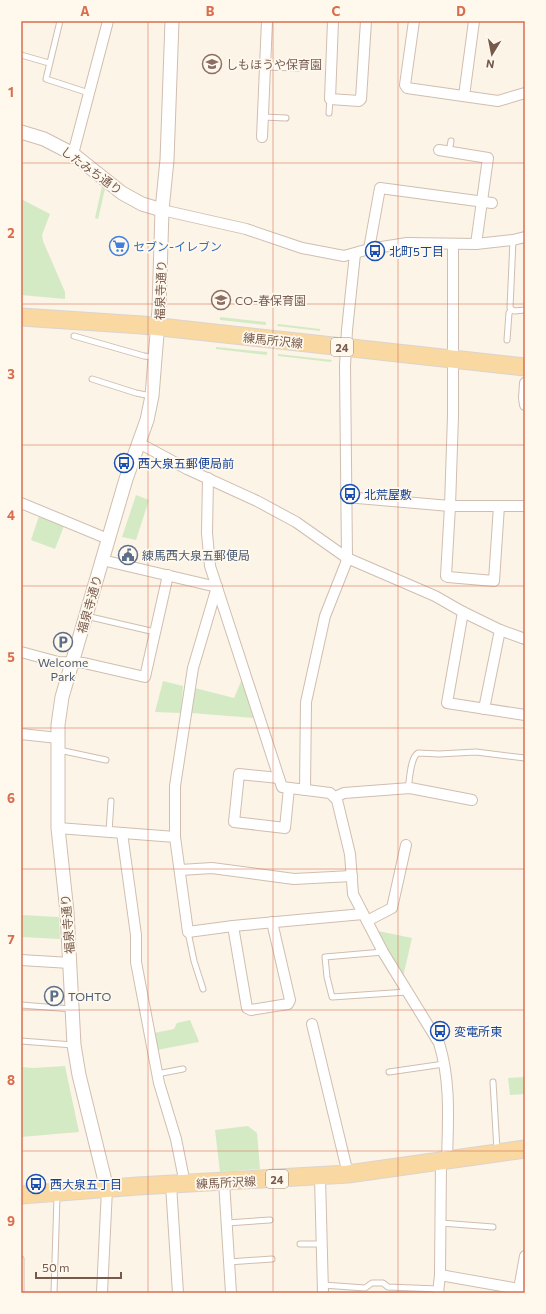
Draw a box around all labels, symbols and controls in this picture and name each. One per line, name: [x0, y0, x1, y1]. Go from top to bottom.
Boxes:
text: A: [80, 3, 90, 19]
text: B: [206, 3, 215, 19]
text: C: [332, 3, 341, 19]
text: D: [456, 3, 466, 19]
north arrow: [472, 34, 512, 74]
school or university icon: しもほうや保育園: [201, 53, 223, 75]
place label: しもほうや保育園: [226, 57, 322, 71]
text: N: [485, 57, 495, 71]
text: 1: [8, 84, 14, 100]
street label: したみち通り: [59, 143, 125, 197]
text: 2: [7, 225, 15, 241]
supermarket icon: セブン-イレブン: [108, 235, 130, 257]
place label: セブン-イレブン: [133, 239, 222, 253]
bus stop icon: 北町5丁目: [364, 240, 386, 262]
place label: 北町5丁目: [389, 244, 444, 258]
street label: 福泉寺通り: [152, 260, 168, 320]
school or university icon: CO-春保育園: [210, 289, 232, 311]
place label: CO-春保育園: [235, 293, 306, 307]
street label: 練馬所沢線: [242, 330, 304, 350]
road number: 24: [331, 338, 353, 356]
text: 3: [7, 366, 15, 382]
bus stop icon: 西大泉五郵便局前: [113, 452, 135, 474]
place label: 西大泉五郵便局前: [138, 456, 234, 470]
bus stop icon: 北荒屋敷: [339, 483, 361, 505]
place label: 北荒屋敷: [364, 487, 412, 501]
text: 4: [7, 507, 15, 523]
public building icon: 練馬西大泉五郵便局: [117, 544, 139, 566]
place label: 練馬西大泉五郵便局: [142, 548, 250, 562]
street label: 福泉寺通り: [74, 573, 104, 635]
parking icon: Welcome Park: [52, 631, 74, 653]
text: 5: [7, 649, 15, 665]
place label: Welcome Park: [38, 655, 88, 683]
text: 6: [7, 790, 15, 806]
street label: 福泉寺通り: [57, 893, 77, 955]
text: 7: [7, 931, 15, 947]
parking icon: TOHTO: [43, 985, 65, 1007]
place label: TOHTO: [68, 989, 111, 1003]
bus stop icon: 変電所東: [429, 1020, 451, 1042]
place label: 変電所東: [454, 1024, 502, 1038]
text: 8: [7, 1072, 15, 1088]
road number: 24: [266, 1170, 288, 1188]
bus stop icon: 西大泉五丁目: [25, 1173, 47, 1195]
street label: 練馬所沢線: [196, 1173, 256, 1191]
place label: 西大泉五丁目: [50, 1177, 122, 1191]
text: 9: [7, 1213, 15, 1229]
scale bar: [36, 1254, 121, 1280]
text: 50 m: [42, 1260, 70, 1274]

